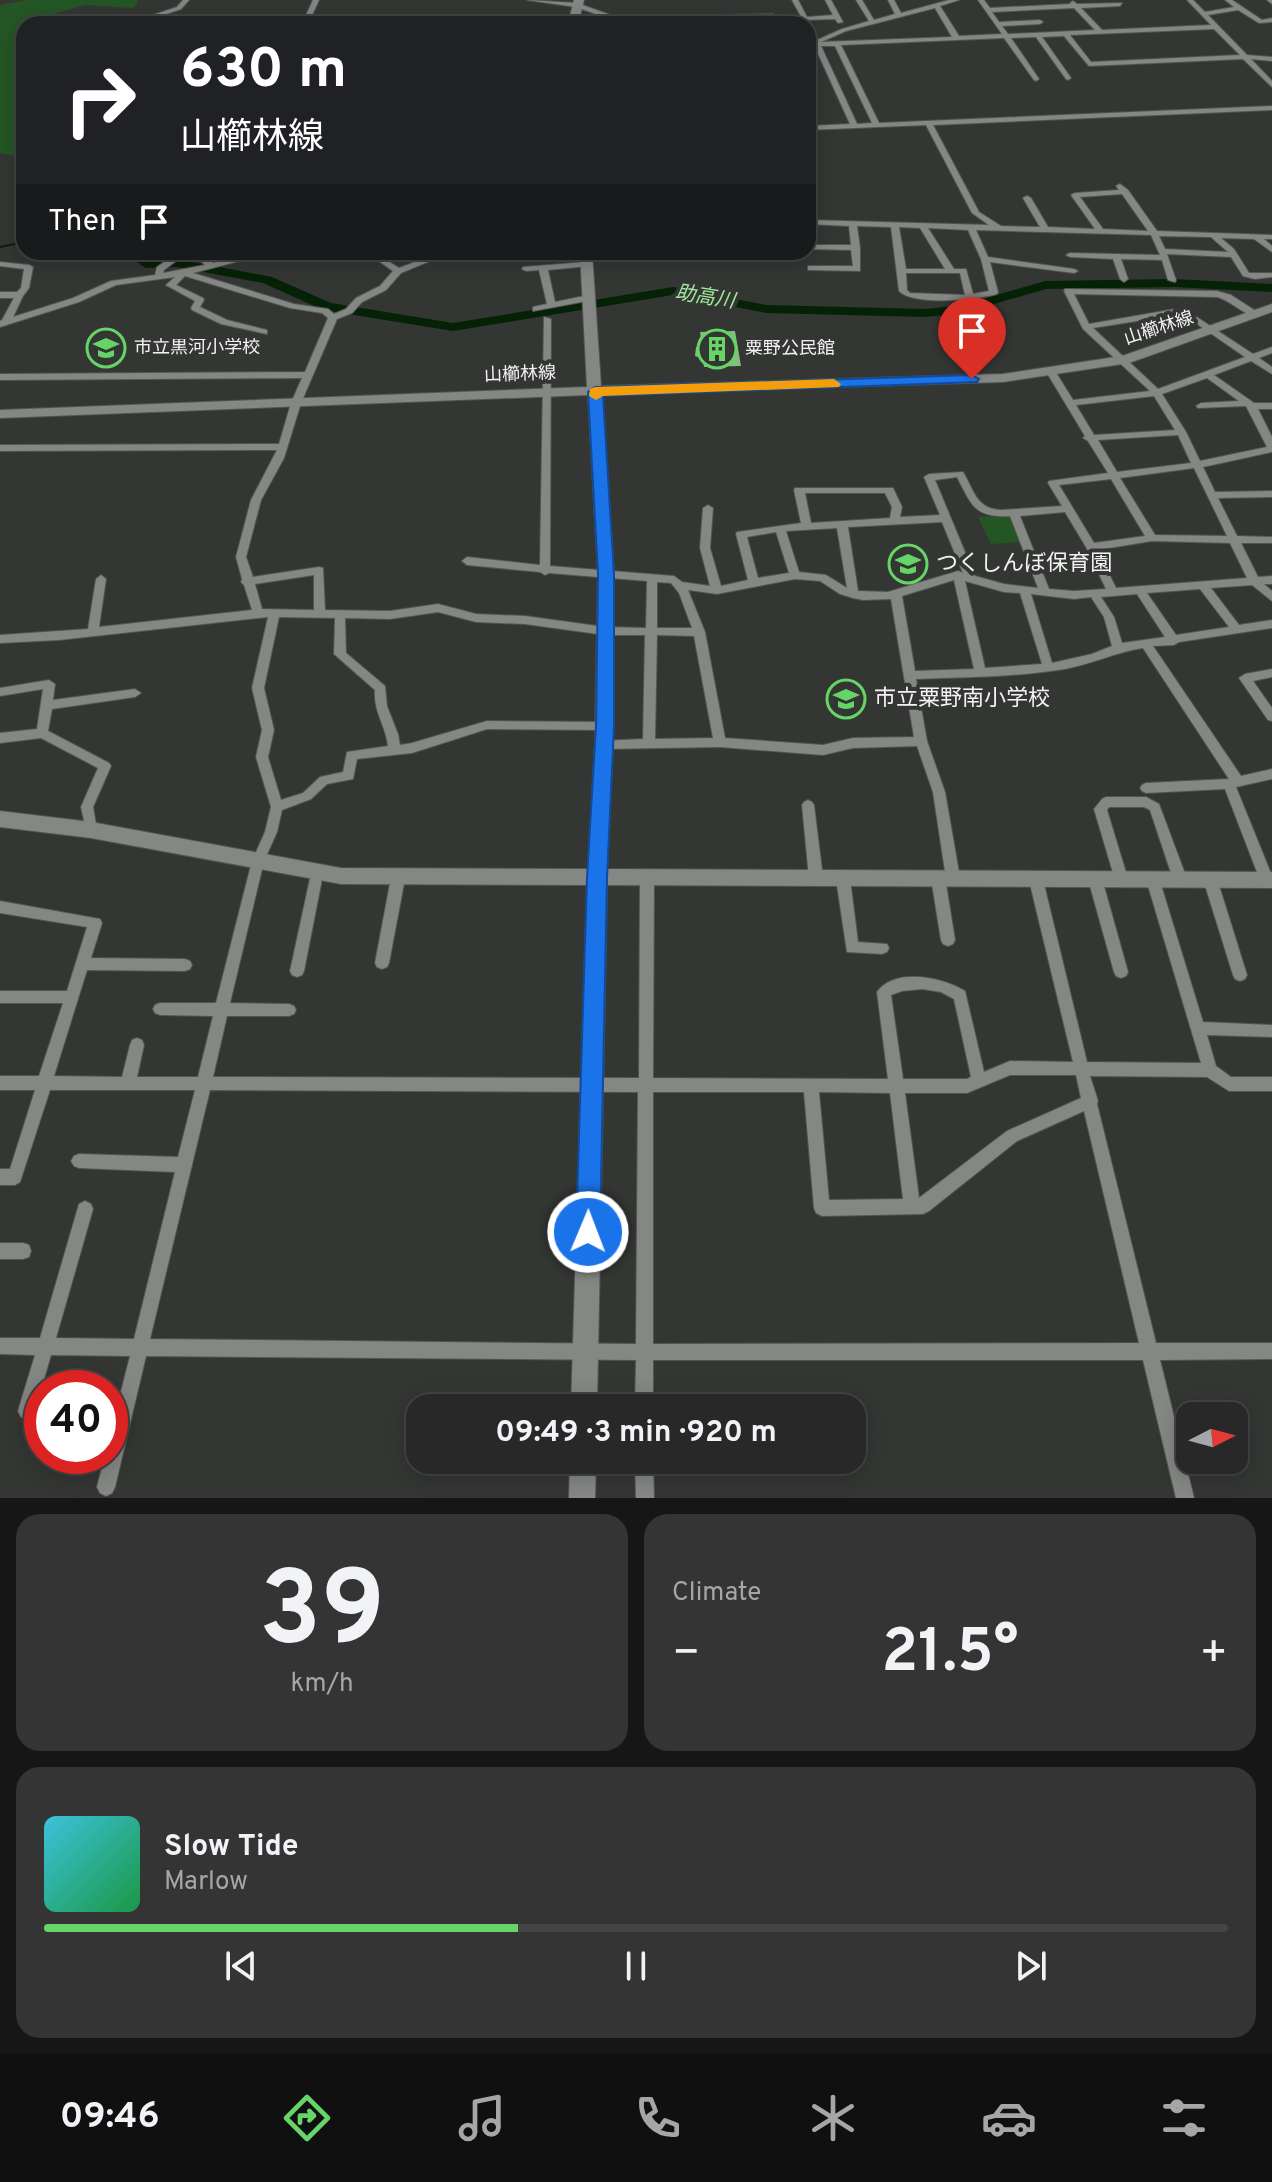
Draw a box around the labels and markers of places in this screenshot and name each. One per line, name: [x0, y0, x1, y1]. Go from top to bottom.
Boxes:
pin: [938, 297, 1006, 379]
school or university icon: 市立黒河小学校: [85, 327, 127, 369]
building icon: 粟野公民館: [696, 328, 738, 370]
place label: 市立黒河小学校: [134, 337, 260, 360]
place label: 粟野公民館: [745, 338, 835, 361]
school or university icon: つくしんぼ保育園: [887, 543, 929, 585]
place label: つくしんぼ保育園: [936, 551, 1112, 578]
school or university icon: 市立粟野南小学校: [825, 678, 867, 720]
place label: 市立粟野南小学校: [874, 686, 1050, 713]

